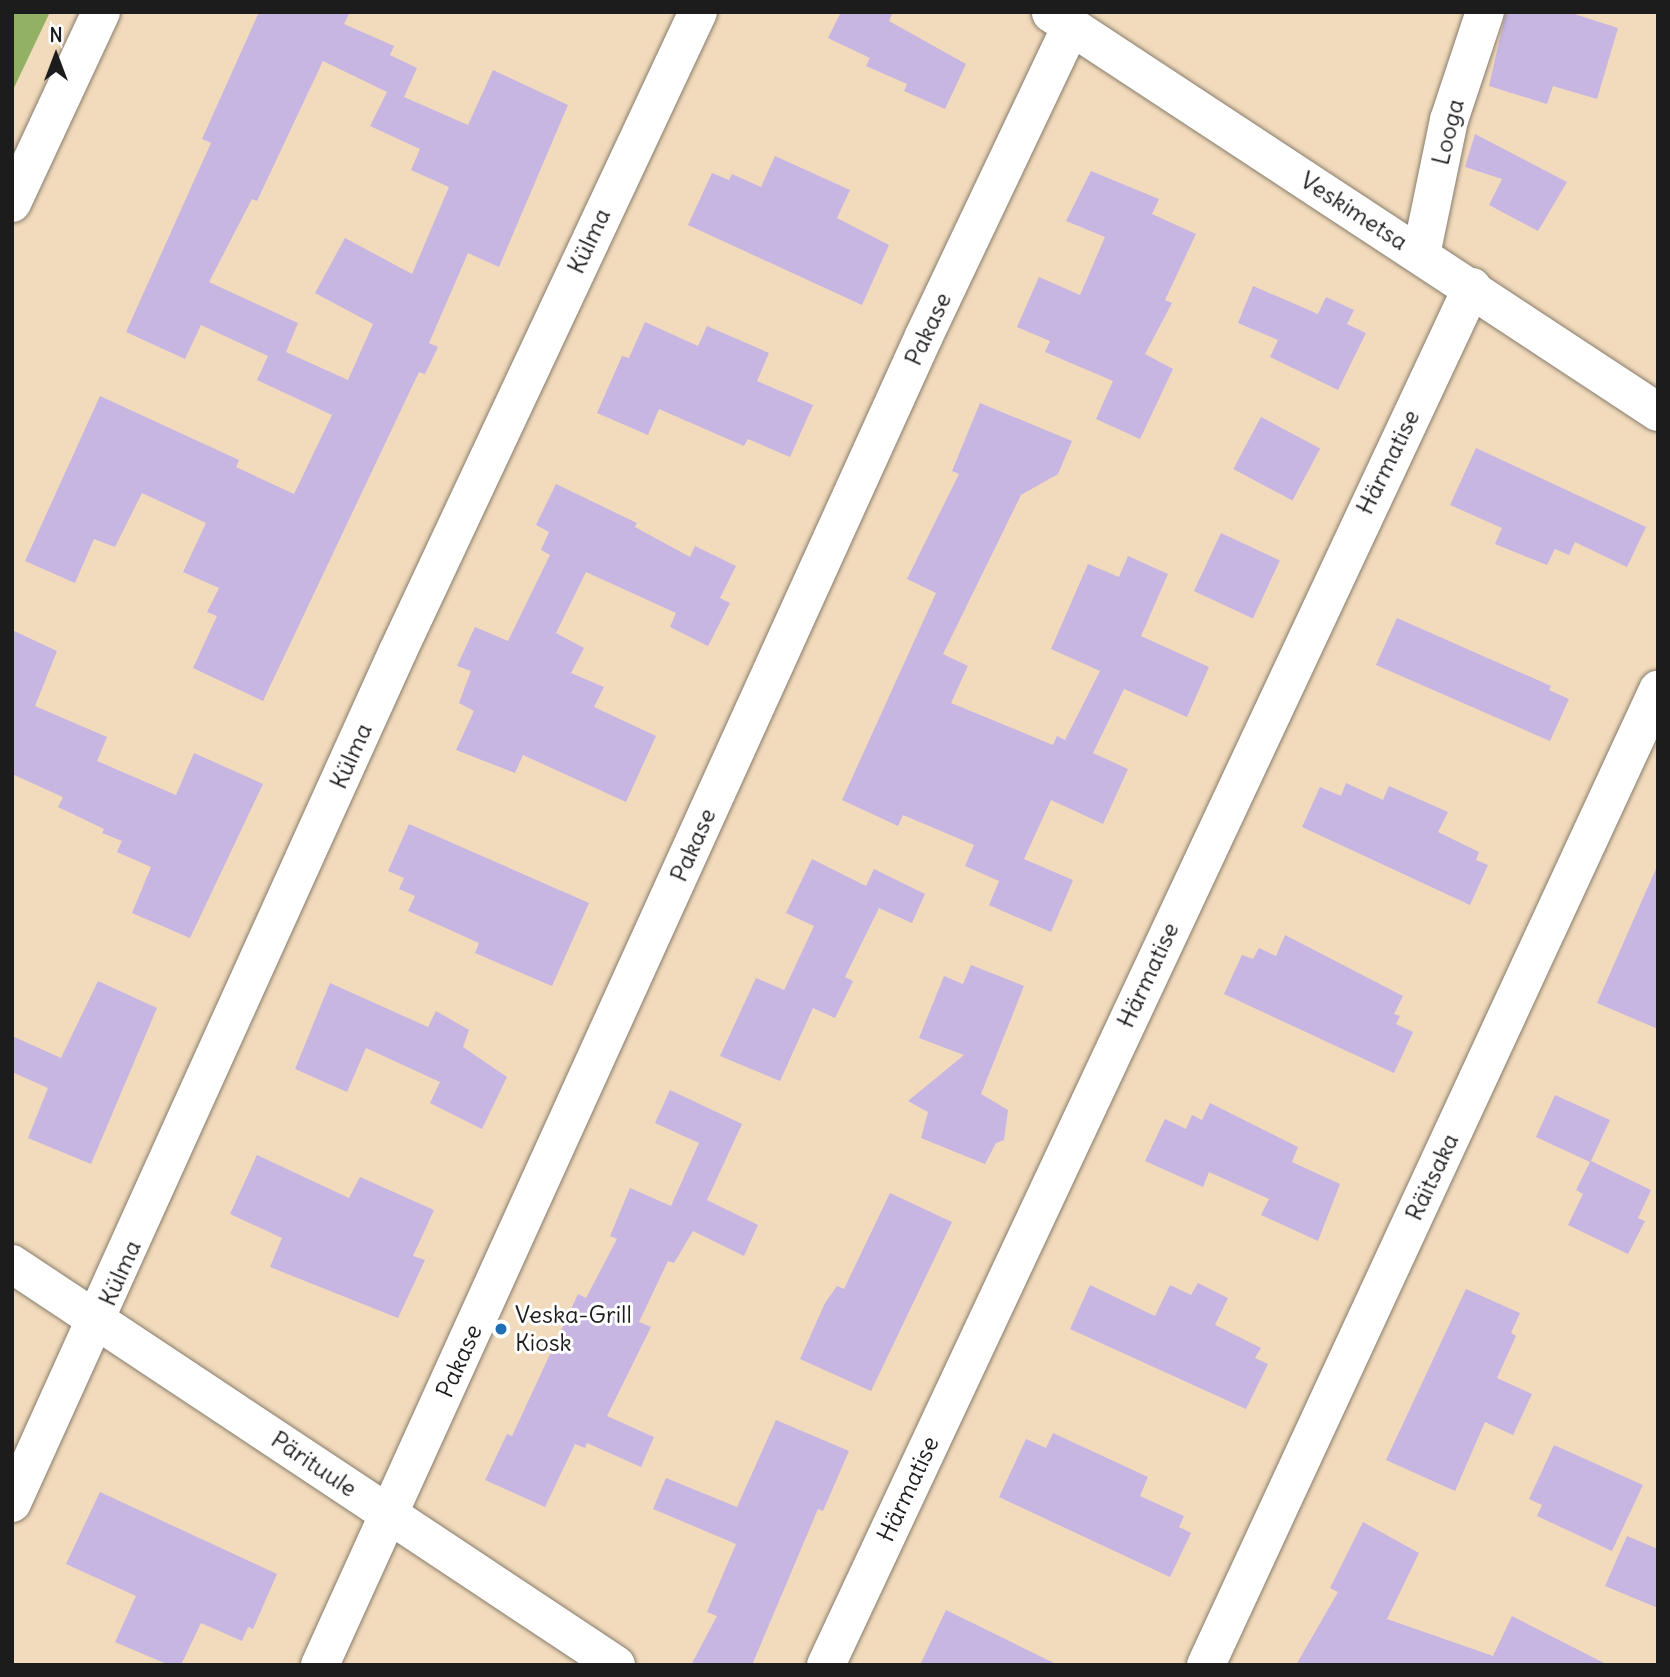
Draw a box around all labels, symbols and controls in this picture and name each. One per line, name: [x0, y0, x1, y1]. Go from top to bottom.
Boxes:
north arrow: [21, 21, 91, 91]
text: N: [49, 23, 63, 47]
street label: Looga: [1426, 96, 1470, 168]
street label: Veskimetsa: [1295, 166, 1413, 256]
street label: Külma: [561, 204, 617, 278]
street label: Pakase: [899, 288, 957, 370]
street label: Härmatise: [1350, 405, 1426, 519]
street label: Külma: [324, 719, 378, 793]
street label: Pakase: [664, 804, 722, 886]
street label: Härmatise: [1111, 918, 1185, 1032]
street label: Räitsaka: [1399, 1129, 1465, 1225]
street label: Külma: [93, 1236, 147, 1310]
place label: Veska-Grill Kiosk: [515, 1301, 632, 1357]
street label: Pakase: [430, 1320, 488, 1402]
marker: Veska-Grill Kiosk: [493, 1321, 509, 1337]
street label: Pärituule: [266, 1425, 362, 1503]
street label: Härmatise: [871, 1432, 945, 1546]

